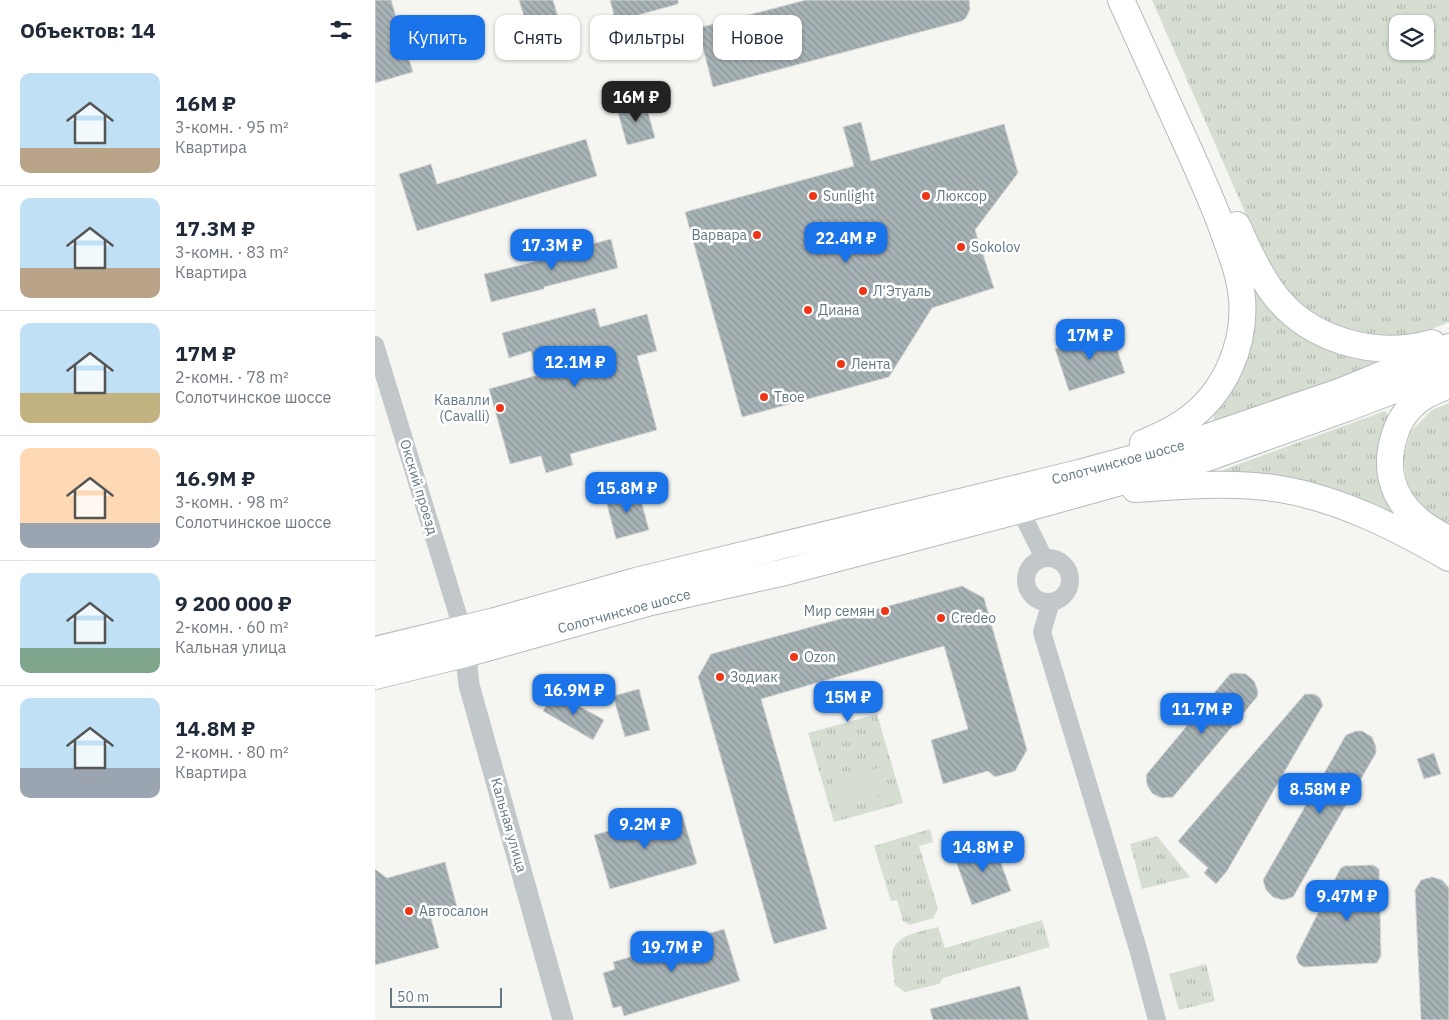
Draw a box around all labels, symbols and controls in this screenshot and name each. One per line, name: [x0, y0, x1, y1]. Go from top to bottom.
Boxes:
chip: Купить: [390, 15, 485, 60]
chip: Снять: [495, 15, 580, 60]
chip: Фильтры: [590, 15, 703, 60]
chip: Новое: [713, 15, 802, 60]
map controls: [1389, 15, 1434, 60]
button: layers: [1389, 15, 1434, 60]
text: Объектов: 14: [20, 16, 156, 44]
icon: filters: [327, 16, 355, 44]
pin: 16M ₽: [601, 80, 671, 123]
text: 16M ₽: [613, 87, 659, 107]
text: 16M ₽: [175, 89, 236, 117]
icon: home: [60, 93, 120, 153]
text: 3-комн. · 95 m²: [175, 117, 289, 137]
text: Квартира: [175, 137, 247, 157]
place label: Sunlight: [823, 187, 875, 205]
place label: Люксор: [936, 187, 987, 205]
marker: Sunlight: [807, 190, 819, 202]
marker: Люксор: [920, 190, 932, 202]
text: 17.3M ₽: [175, 214, 255, 242]
icon: home: [60, 218, 120, 278]
pin: 22.4M ₽: [800, 222, 892, 264]
place label: Варвара: [691, 226, 748, 244]
pin: 17.3M ₽: [506, 228, 598, 271]
text: 22.4M ₽: [815, 228, 877, 248]
marker: Варвара: [751, 229, 763, 241]
text: 17.3M ₽: [521, 235, 583, 255]
place label: Sokolov: [971, 238, 1020, 256]
marker: Sokolov: [955, 241, 967, 253]
text: 3-комн. · 83 m²: [175, 242, 289, 262]
text: Квартира: [175, 262, 247, 282]
place label: Л'Этуаль: [873, 282, 931, 300]
marker: Л'Этуаль: [857, 285, 869, 297]
place label: Диана: [818, 301, 860, 319]
marker: Диана: [802, 304, 814, 316]
pin: 17M ₽: [1055, 318, 1125, 361]
text: 17M ₽: [1067, 325, 1113, 345]
text: 17M ₽: [175, 339, 236, 367]
icon: home: [60, 343, 120, 403]
pin: 12.1M ₽: [529, 346, 621, 388]
text: 12.1M ₽: [544, 352, 606, 372]
place label: Лента: [851, 355, 891, 373]
marker: Лента: [835, 358, 847, 370]
text: 2-комн. · 78 m²: [175, 367, 289, 387]
text: Солотчинское шоссе: [175, 387, 331, 407]
place label: Твое: [774, 388, 805, 406]
place label: Кавалли (Cavalli): [434, 391, 490, 425]
marker: Твое: [758, 391, 770, 403]
marker: Кавалли (Cavalli): [494, 402, 506, 414]
street label: Солотчинское шоссе: [1050, 436, 1187, 488]
street label: Окский проезд: [396, 437, 442, 537]
text: 16.9M ₽: [175, 464, 255, 492]
icon: home: [60, 468, 120, 528]
pin: 15.8M ₽: [581, 472, 673, 514]
text: 15.8M ₽: [596, 478, 658, 498]
text: 3-комн. · 98 m²: [175, 492, 289, 512]
text: Солотчинское шоссе: [175, 512, 331, 532]
street label: Солотчинское шоссе: [556, 585, 693, 637]
text: 9 200 000 ₽: [175, 589, 292, 617]
icon: home: [60, 593, 120, 653]
place label: Мир семян: [804, 602, 875, 620]
marker: Мир семян: [879, 605, 891, 617]
place label: Credeo: [951, 609, 996, 627]
marker: Credeo: [935, 612, 947, 624]
text: 2-комн. · 60 m²: [175, 617, 289, 637]
text: Кальная улица: [175, 637, 286, 657]
place label: Ozon: [804, 648, 836, 666]
marker: Ozon: [788, 651, 800, 663]
place label: Зодиак: [730, 668, 778, 686]
marker: Зодиак: [714, 671, 726, 683]
pin: 16.9M ₽: [528, 674, 620, 716]
text: 16.9M ₽: [543, 680, 605, 700]
pin: 15M ₽: [813, 680, 883, 723]
text: 15M ₽: [825, 687, 871, 707]
pin: 11.7M ₽: [1156, 692, 1248, 735]
text: 11.7M ₽: [1171, 699, 1233, 719]
text: 14.8M ₽: [175, 714, 255, 742]
icon: home: [60, 718, 120, 778]
text: 2-комн. · 80 m²: [175, 742, 289, 762]
text: Квартира: [175, 762, 247, 782]
pin: 8.58M ₽: [1274, 772, 1366, 815]
street label: Кальная улица: [487, 776, 531, 875]
text: 8.58M ₽: [1289, 779, 1351, 799]
pin: 9.2M ₽: [604, 808, 686, 850]
text: 9.2M ₽: [619, 814, 671, 834]
pin: 14.8M ₽: [937, 830, 1029, 873]
text: 14.8M ₽: [952, 837, 1014, 857]
pin: 9.47M ₽: [1301, 880, 1393, 922]
text: 9.47M ₽: [1316, 886, 1378, 906]
place label: Автосалон: [419, 902, 489, 920]
marker: Автосалон: [403, 905, 415, 917]
pin: 19.7M ₽: [626, 930, 718, 973]
text: 19.7M ₽: [641, 937, 703, 957]
scale bar: [390, 985, 503, 1008]
text: 50 m: [397, 988, 429, 1006]

